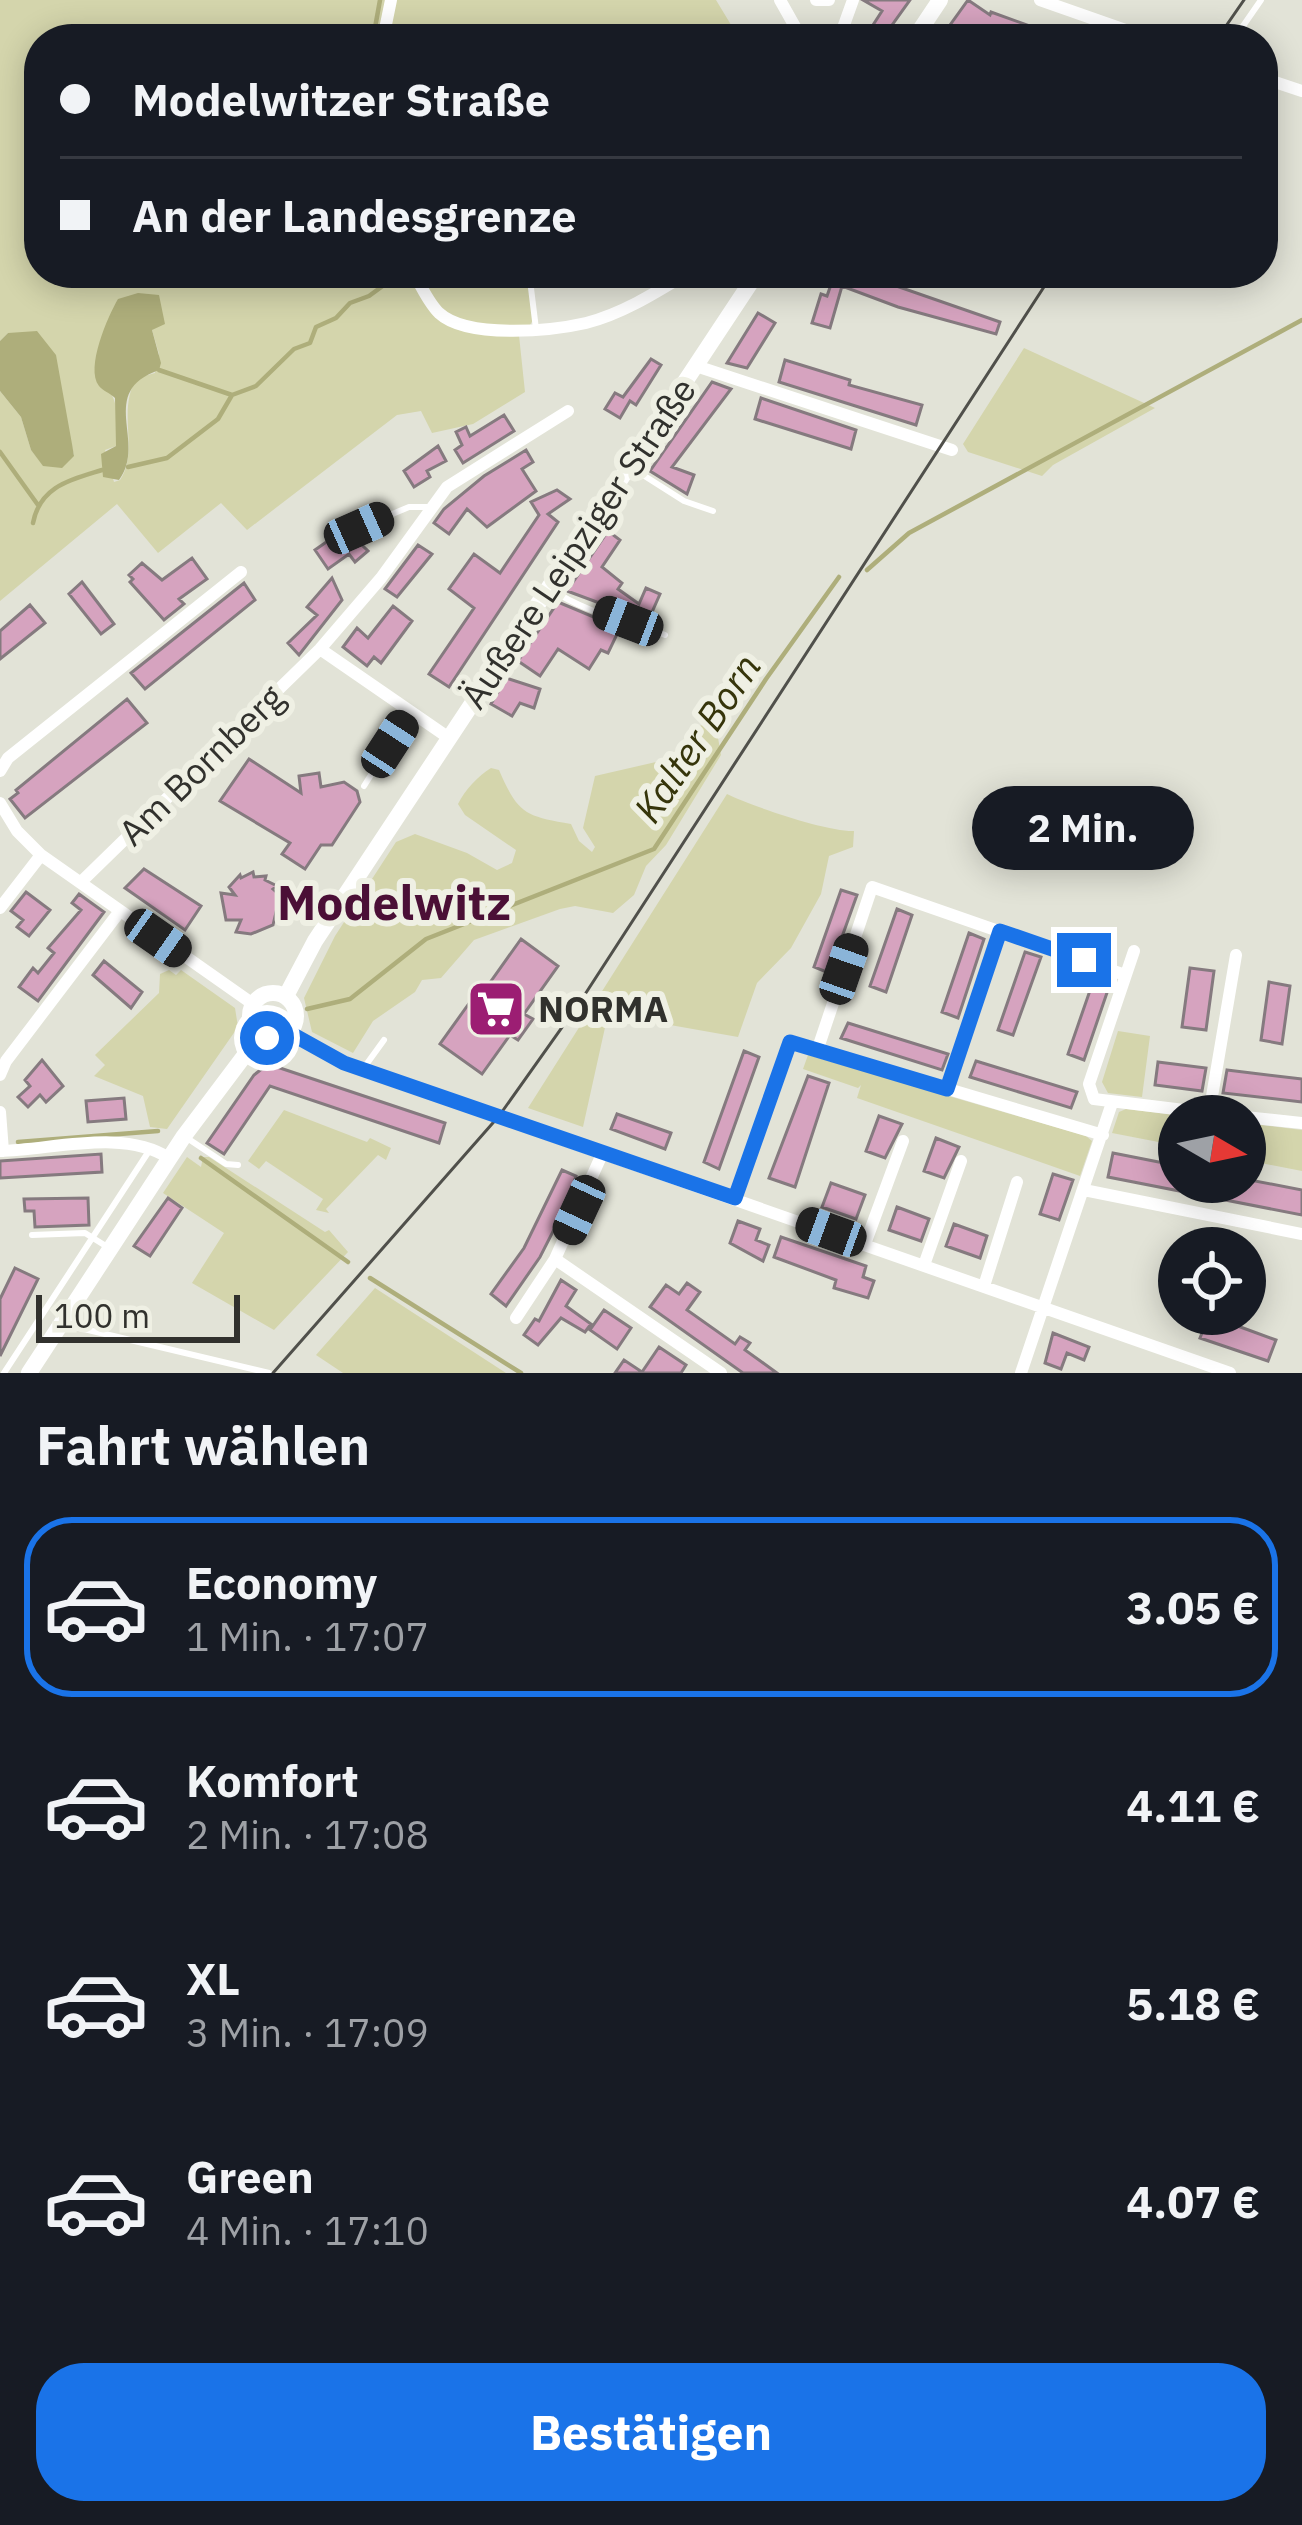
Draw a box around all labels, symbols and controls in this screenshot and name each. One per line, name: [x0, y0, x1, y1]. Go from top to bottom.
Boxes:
text: Modelwitzer Straße: [132, 70, 550, 128]
text: An der Landesgrenze: [132, 186, 576, 244]
street label: Äußere Leipziger Straße: [449, 368, 706, 717]
car: [319, 497, 399, 559]
car: [588, 591, 668, 651]
water label: Kalter Born: [621, 643, 772, 832]
street label: Am Bornberg: [108, 674, 293, 855]
car: [355, 704, 425, 784]
callout: 2 Min.: [973, 786, 1195, 870]
text: 2 Min.: [1027, 802, 1139, 853]
district label: Modelwitz: [277, 871, 511, 933]
car: [118, 903, 198, 973]
car: [815, 929, 873, 1009]
route end: [1057, 933, 1111, 987]
supermarket icon: NORMA: [465, 978, 527, 1040]
place label: NORMA: [538, 985, 668, 1032]
route start: [240, 1011, 294, 1065]
north arrow: [1158, 1095, 1266, 1203]
map controls: [1158, 1095, 1266, 1335]
car: [547, 1170, 611, 1250]
car: [791, 1203, 871, 1261]
button: locate: [1158, 1227, 1266, 1335]
scale bar: [36, 1289, 240, 1342]
text: 100 m: [54, 1294, 150, 1337]
text: Fahrt wählen: [36, 1410, 370, 1480]
icon: car: [42, 1553, 150, 1661]
text: Economy: [186, 1553, 377, 1611]
text: 3.05 €: [1126, 1578, 1260, 1636]
text: 1 Min. · 17:07: [186, 1611, 429, 1662]
icon: car: [42, 1751, 150, 1859]
text: Komfort: [186, 1751, 359, 1809]
text: 4.11 €: [1126, 1776, 1260, 1834]
text: 2 Min. · 17:08: [186, 1809, 429, 1860]
icon: car: [42, 1949, 150, 2057]
text: XL: [186, 1949, 240, 2007]
text: 5.18 €: [1126, 1974, 1260, 2032]
text: 3 Min. · 17:09: [186, 2007, 429, 2058]
icon: car: [42, 2147, 150, 2255]
text: Green: [186, 2147, 314, 2205]
text: 4.07 €: [1126, 2172, 1260, 2230]
text: 4 Min. · 17:10: [186, 2205, 429, 2256]
button: Bestätigen: [36, 2363, 1266, 2501]

